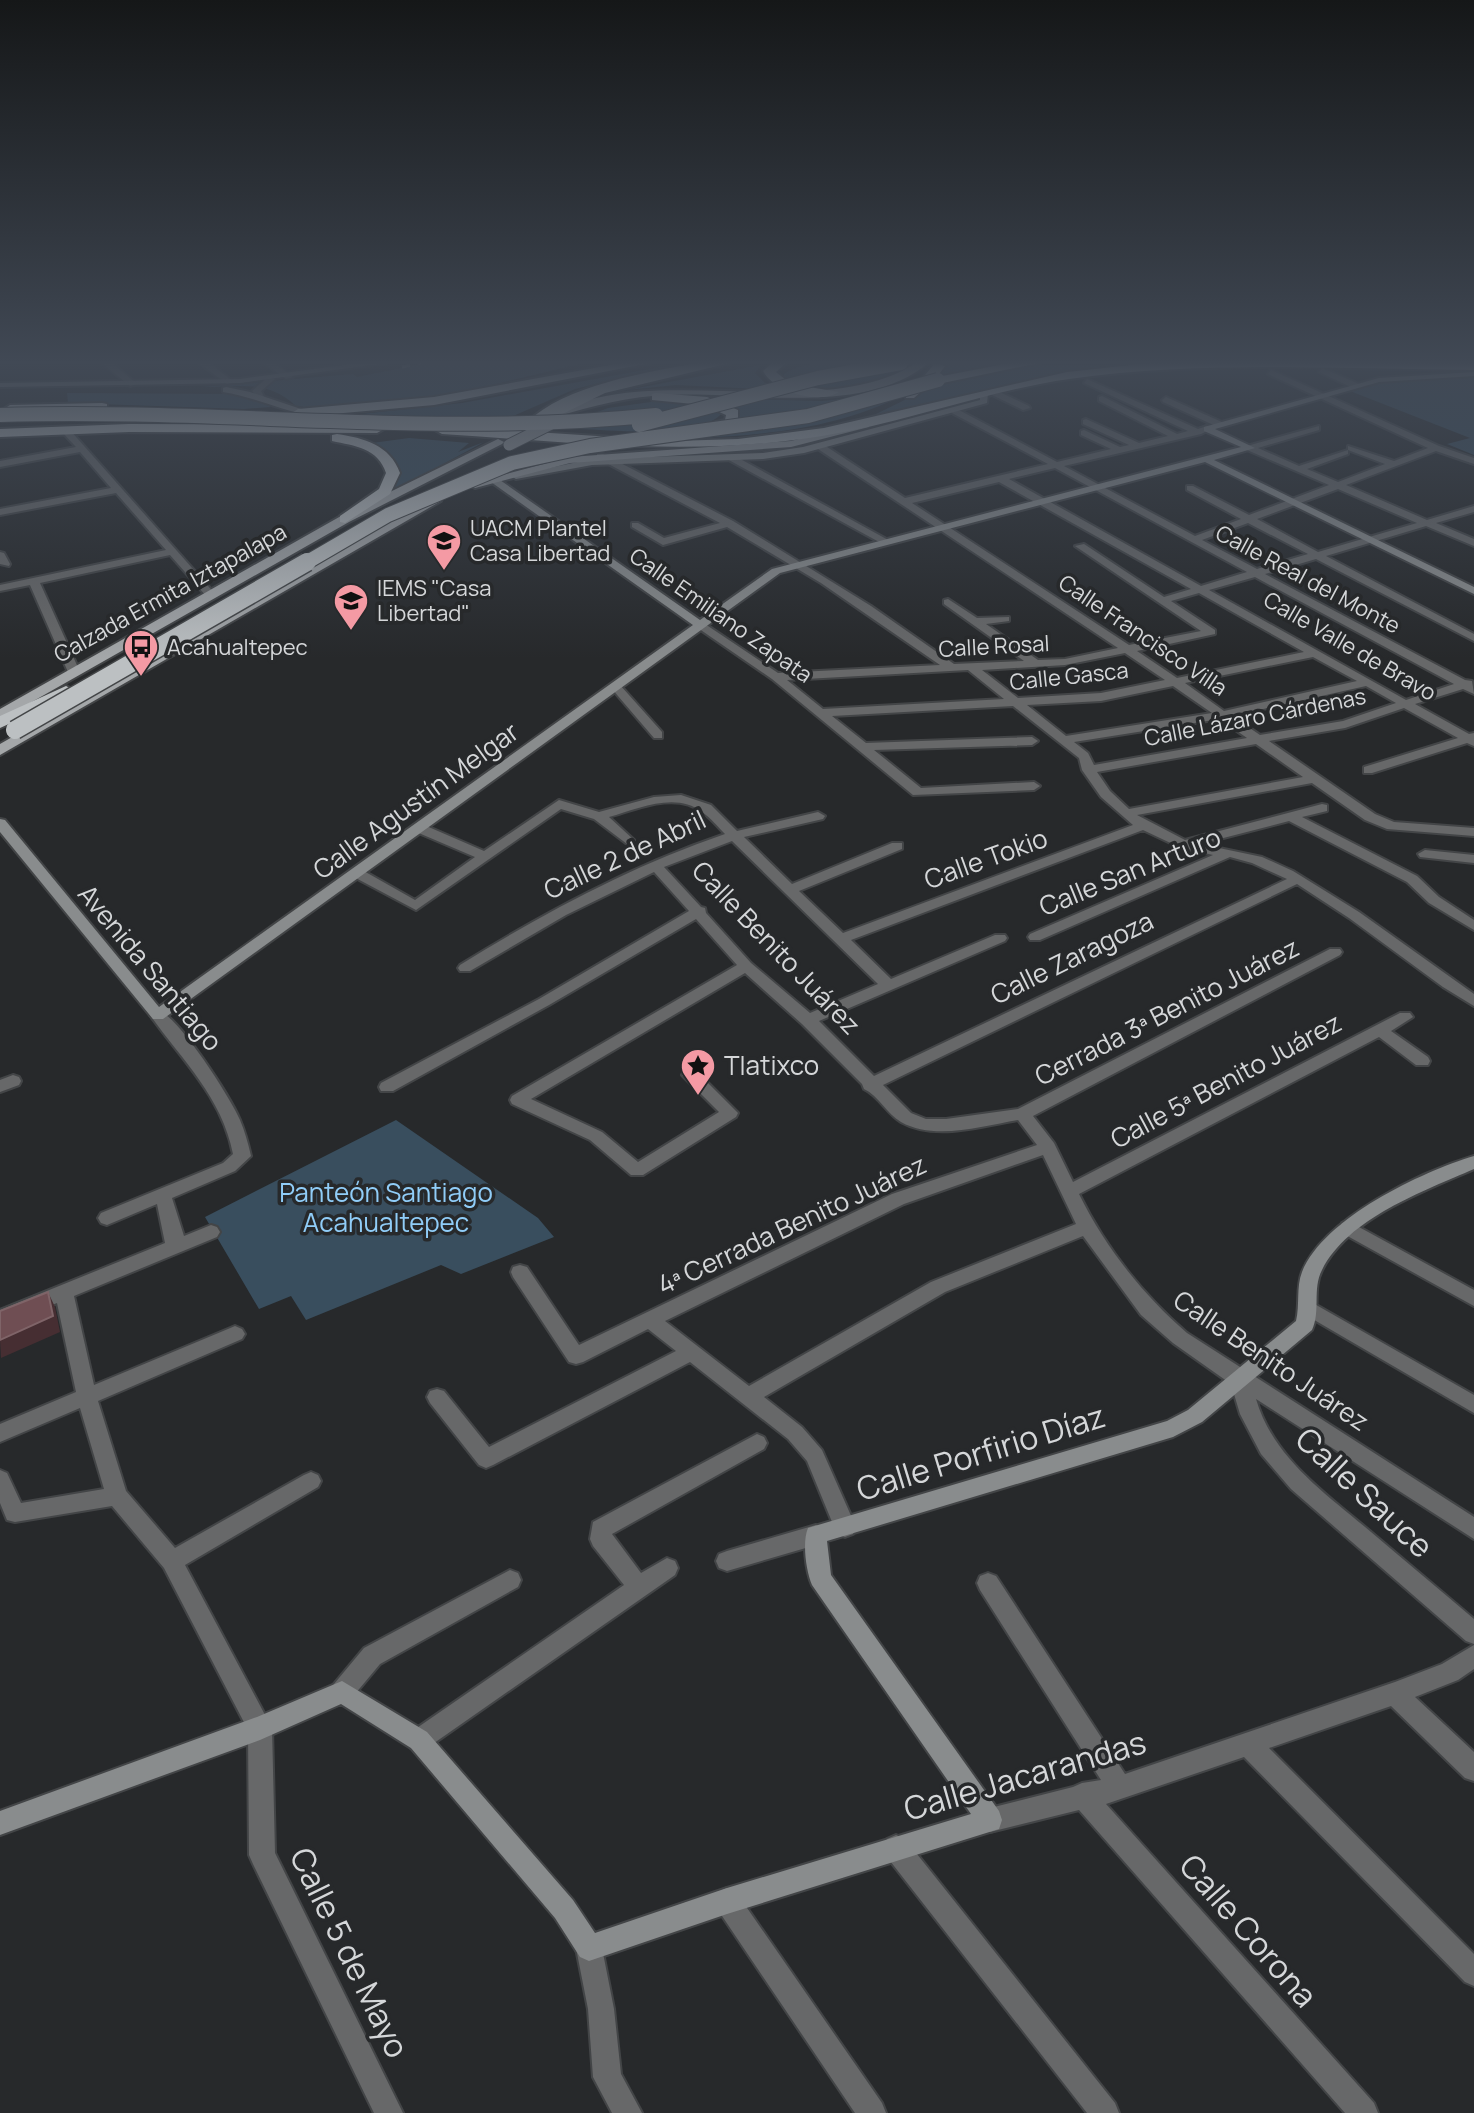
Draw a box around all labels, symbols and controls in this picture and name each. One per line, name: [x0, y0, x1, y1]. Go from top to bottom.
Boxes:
place label: UACM Plantel Casa Libertad: [470, 513, 610, 568]
street label: Calzada Ermita Iztapalapa: [48, 517, 292, 669]
street label: Calle Real del Monte: [1210, 518, 1406, 640]
school or university icon: UACM Plantel Casa Libertad: [425, 522, 463, 572]
street label: Calle Emiliano Zapata: [624, 541, 818, 689]
street label: Calle Francisco Villa: [1053, 567, 1233, 703]
place label: IEMS "Casa Libertad": [377, 573, 492, 628]
school or university icon: IEMS "Casa Libertad": [332, 582, 370, 632]
street label: Calle Valle de Bravo: [1258, 584, 1442, 708]
bus stop icon: Acahualtepec: [122, 628, 160, 678]
street label: Calle Rosal: [938, 628, 1050, 664]
place label: Acahualtepec: [167, 632, 308, 662]
street label: Calle Gasca: [1008, 655, 1130, 697]
street label: Calle Lázaro Cárdenas: [1142, 681, 1368, 753]
street label: Calle Agustín Melgar: [305, 713, 526, 887]
street label: Calle 2 de Abril: [538, 801, 711, 907]
street label: Calle San Arturo: [1033, 818, 1226, 924]
street label: Calle Tokio: [919, 819, 1052, 897]
street label: Calle Benito Juárez: [684, 853, 869, 1042]
street label: Avenida Santiago: [70, 876, 231, 1058]
street label: Calle Zaragoza: [984, 902, 1159, 1012]
street label: Cerrada 3ª Benito Juárez: [1028, 929, 1305, 1093]
street label: Calle 5ª Benito Juárez: [1104, 1004, 1347, 1156]
place icon: Tlatixco: [679, 1047, 717, 1097]
place label: Tlatixco: [724, 1047, 819, 1083]
street label: 4ª Cerrada Benito Juárez: [651, 1146, 932, 1302]
park label: Panteón Santiago Acahualtepec: [279, 1174, 493, 1240]
street label: Calle Benito Juárez: [1167, 1281, 1376, 1439]
street label: Calle Porfirio Díaz: [851, 1393, 1110, 1511]
street label: Calle Sauce: [1286, 1417, 1443, 1567]
street label: Calle Jacarandas: [899, 1719, 1151, 1831]
street label: Calle 5 de Mayo: [280, 1840, 420, 2065]
street label: Calle Corona: [1170, 1844, 1328, 2016]

